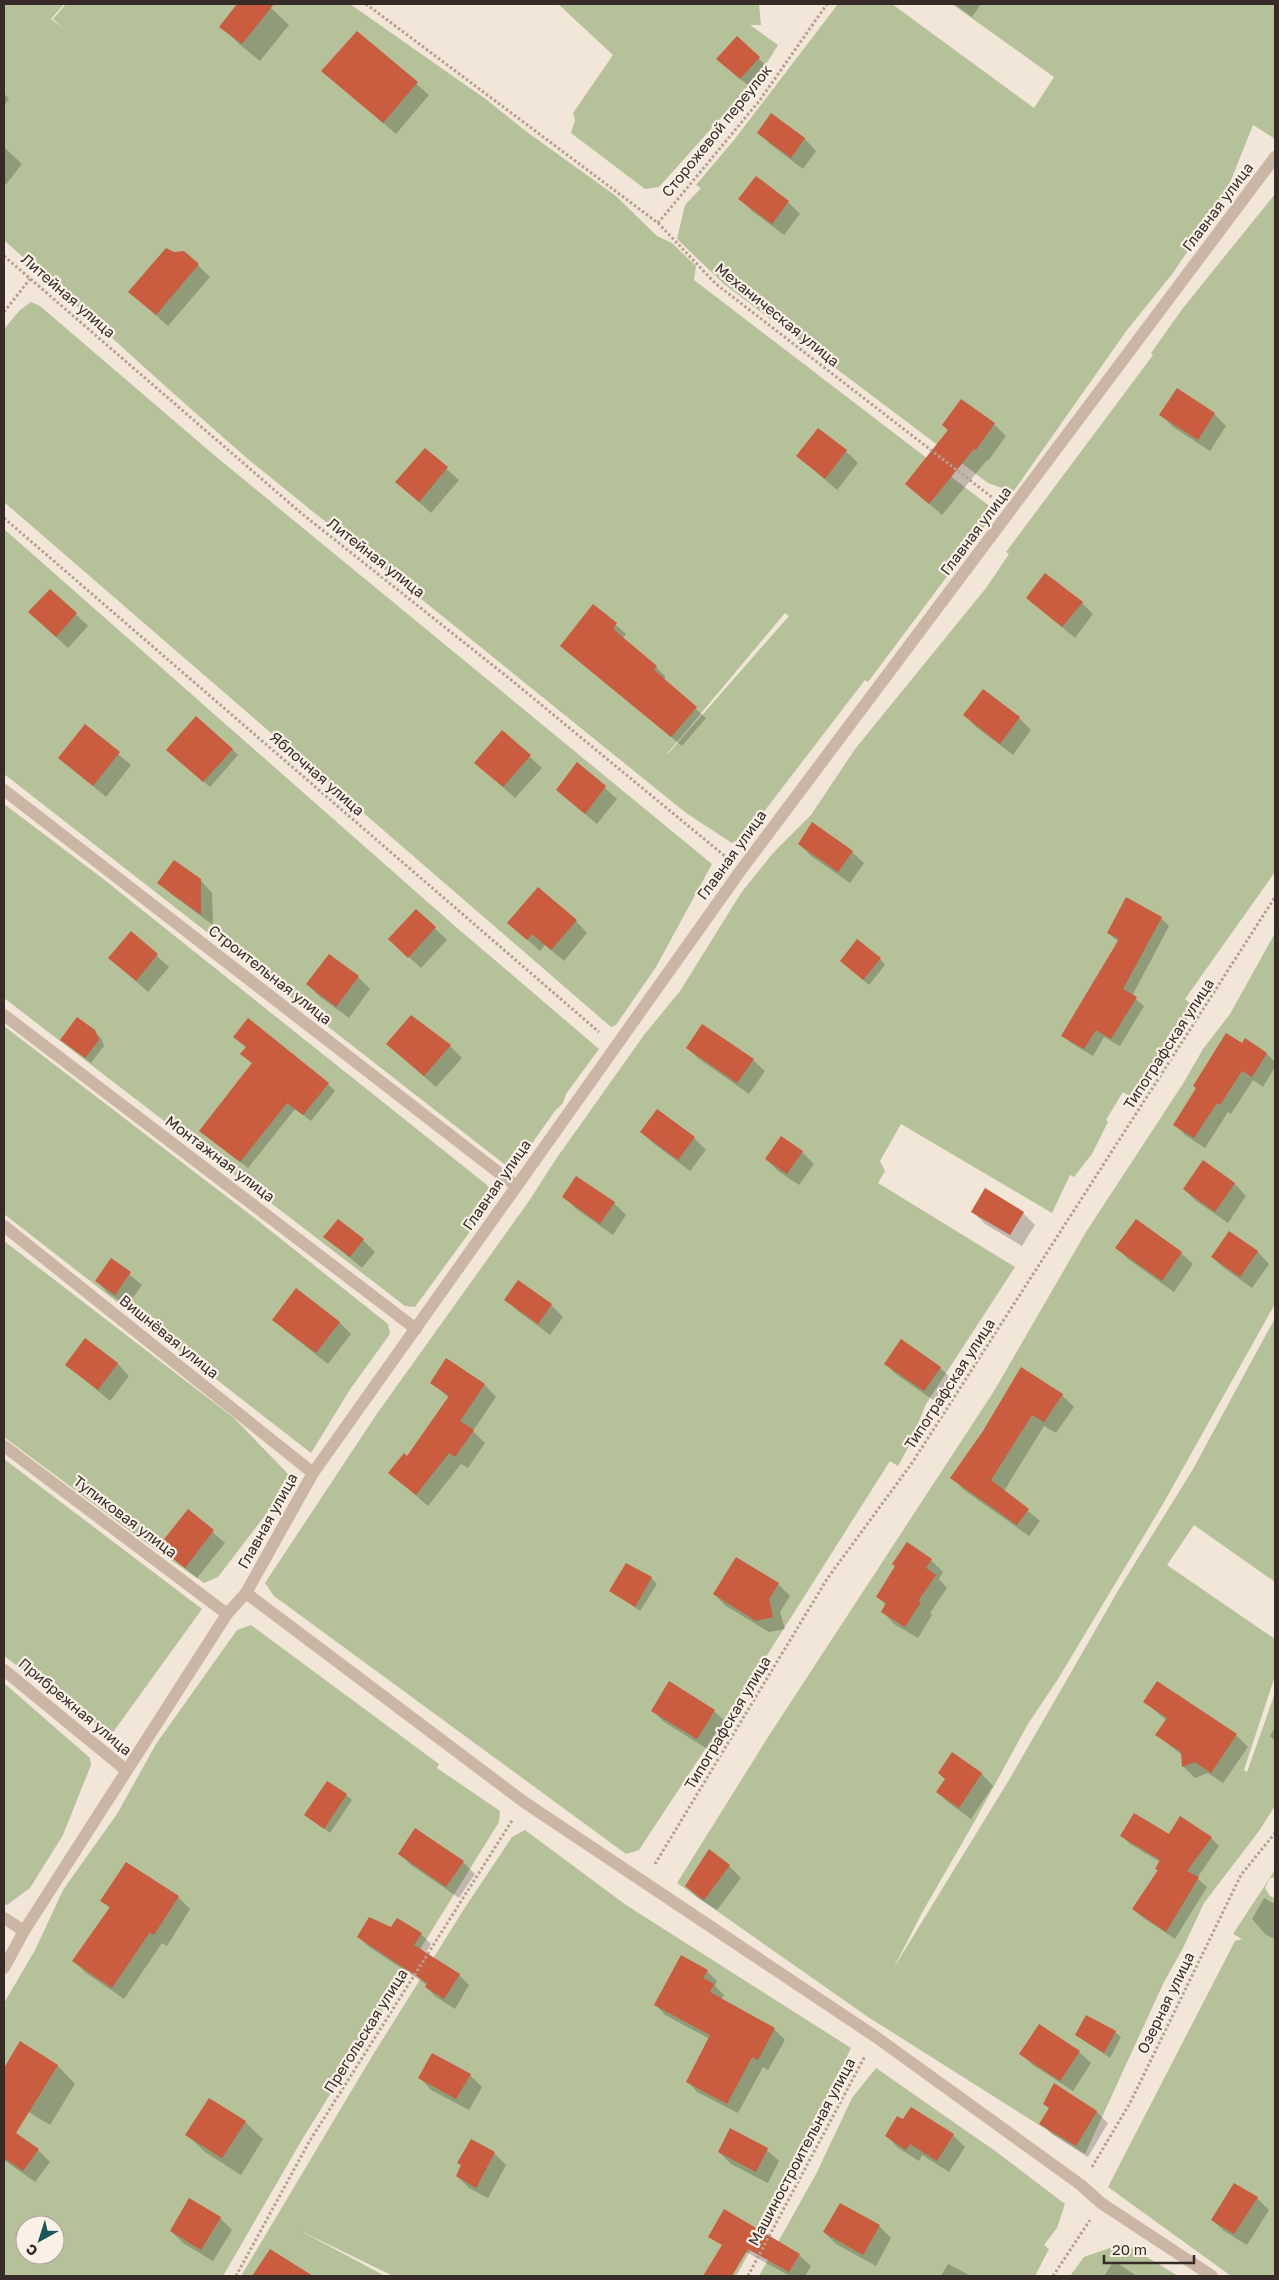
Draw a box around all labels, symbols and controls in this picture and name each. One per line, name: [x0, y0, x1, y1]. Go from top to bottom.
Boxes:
street label: Сторожевой переулок: [657, 60, 775, 200]
street label: Главная улица: [1178, 159, 1256, 254]
street label: Литейная улица: [18, 249, 119, 341]
street label: Механическая улица: [712, 259, 843, 370]
street label: Главная улица: [936, 483, 1014, 578]
street label: Литейная улица: [324, 514, 429, 601]
street label: Яблочная улица: [267, 727, 368, 819]
street label: Главная улица: [693, 806, 770, 903]
street label: Строительная улица: [205, 921, 336, 1028]
street label: Типографская улица: [1119, 975, 1217, 1112]
street label: Монтажная улица: [162, 1111, 279, 1205]
street label: Главная улица: [458, 1136, 534, 1233]
street label: Вишнёвая улица: [116, 1291, 223, 1382]
street label: Типографская улица: [900, 1315, 998, 1452]
street label: Главная улица: [233, 1470, 301, 1571]
street label: Тупиковая улица: [70, 1471, 181, 1561]
street label: Типографская улица: [680, 1653, 774, 1792]
street label: Прибрежная улица: [15, 1654, 136, 1759]
street label: Озерная улица: [1133, 1949, 1197, 2056]
street label: Прегольская улица: [320, 1965, 411, 2096]
street label: Машиностроительная улица: [744, 2055, 858, 2248]
north arrow: [15, 2215, 65, 2265]
scale bar: [1104, 2232, 1194, 2264]
text: 20 m: [1112, 2240, 1147, 2258]
text: С: [22, 2241, 41, 2260]

